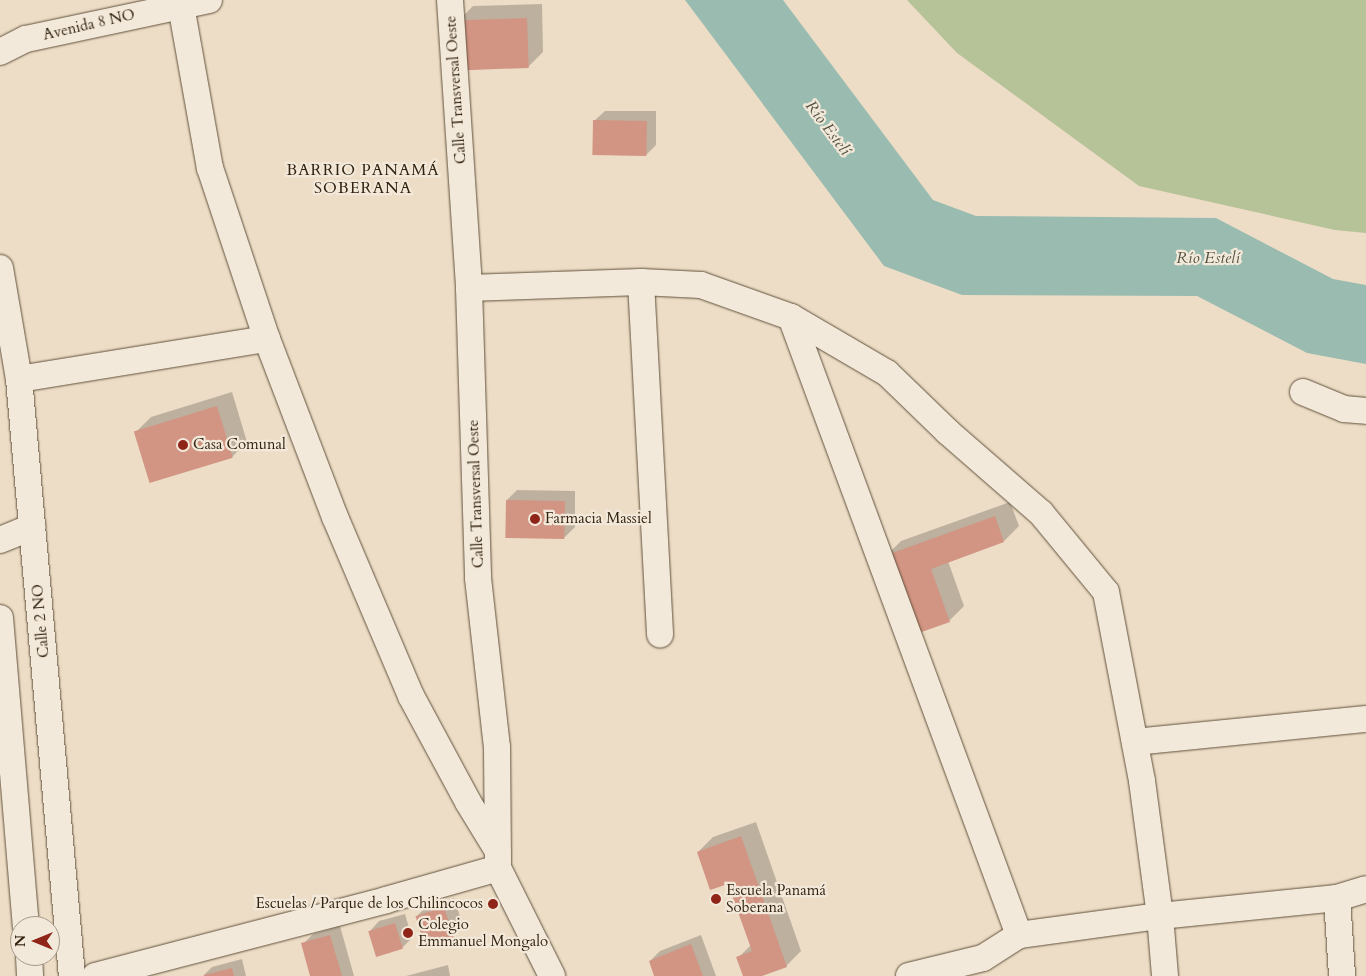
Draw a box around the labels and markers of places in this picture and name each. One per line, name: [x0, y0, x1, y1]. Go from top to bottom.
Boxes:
place label: Casa Comunal: [193, 436, 286, 454]
marker: Casa Comunal: [177, 439, 189, 451]
place label: Farmacia Massiel: [545, 510, 652, 528]
marker: Farmacia Massiel: [529, 513, 541, 525]
place label: Escuela Panamá Soberana: [726, 881, 826, 916]
marker: Escuela Panamá Soberana: [710, 893, 722, 905]
place label: Escuelas / Parque de los Chilincocos: [255, 895, 483, 913]
marker: Escuelas / Parque de los Chilincocos: [487, 898, 499, 910]
place label: Colegio Emmanuel Mongalo: [418, 915, 548, 950]
marker: Colegio Emmanuel Mongalo: [402, 927, 414, 939]

